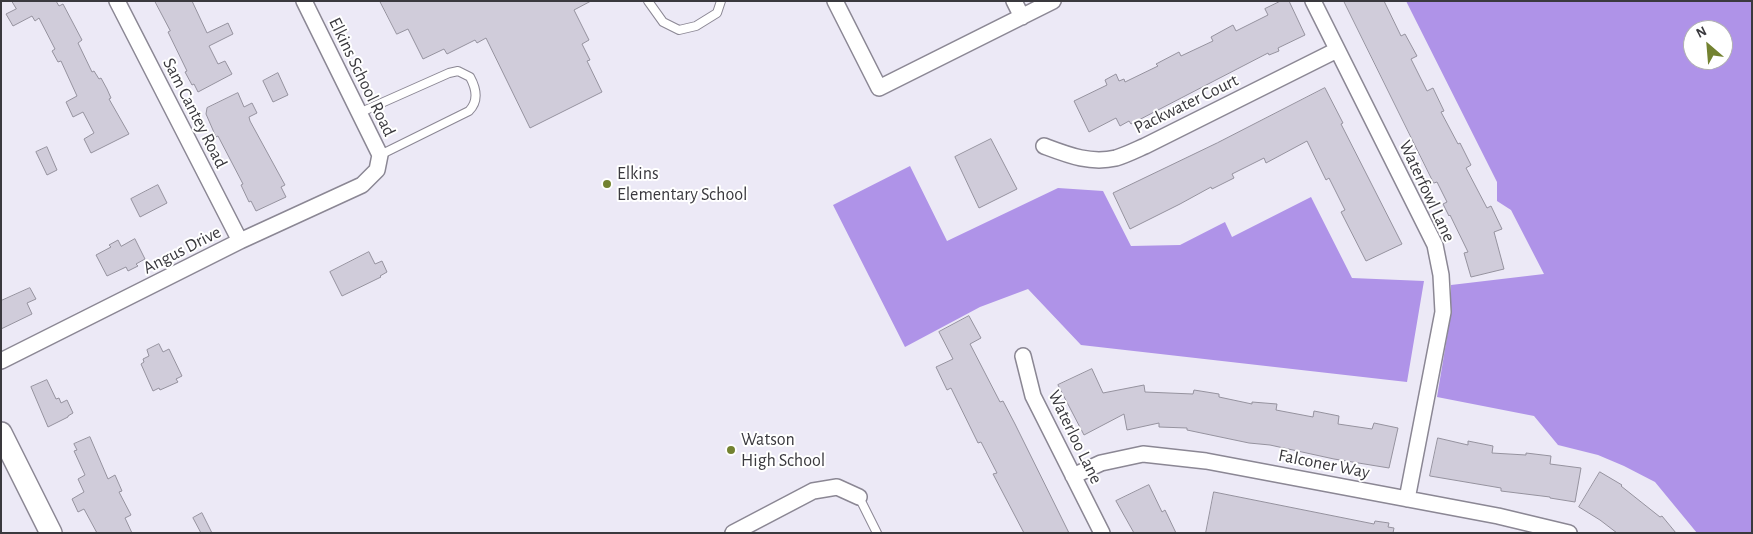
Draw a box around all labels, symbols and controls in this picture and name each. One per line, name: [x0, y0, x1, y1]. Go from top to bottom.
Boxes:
street label: Elkins School Road: [324, 14, 400, 140]
north arrow: [1683, 20, 1733, 70]
text: N: [1694, 24, 1709, 41]
street label: Sam Cantey Road: [158, 54, 232, 172]
street label: Packwater Court: [1130, 69, 1242, 139]
street label: Waterfowl Lane: [1394, 137, 1460, 245]
place label: Elkins Elementary School: [617, 163, 747, 205]
marker: Elkins Elementary School: [601, 178, 613, 190]
street label: Angus Drive: [139, 221, 225, 279]
street label: Waterloo Lane: [1043, 387, 1107, 487]
place label: Watson High School: [741, 429, 825, 472]
marker: Watson High School: [725, 444, 737, 456]
street label: Falconer Way: [1276, 445, 1372, 483]

